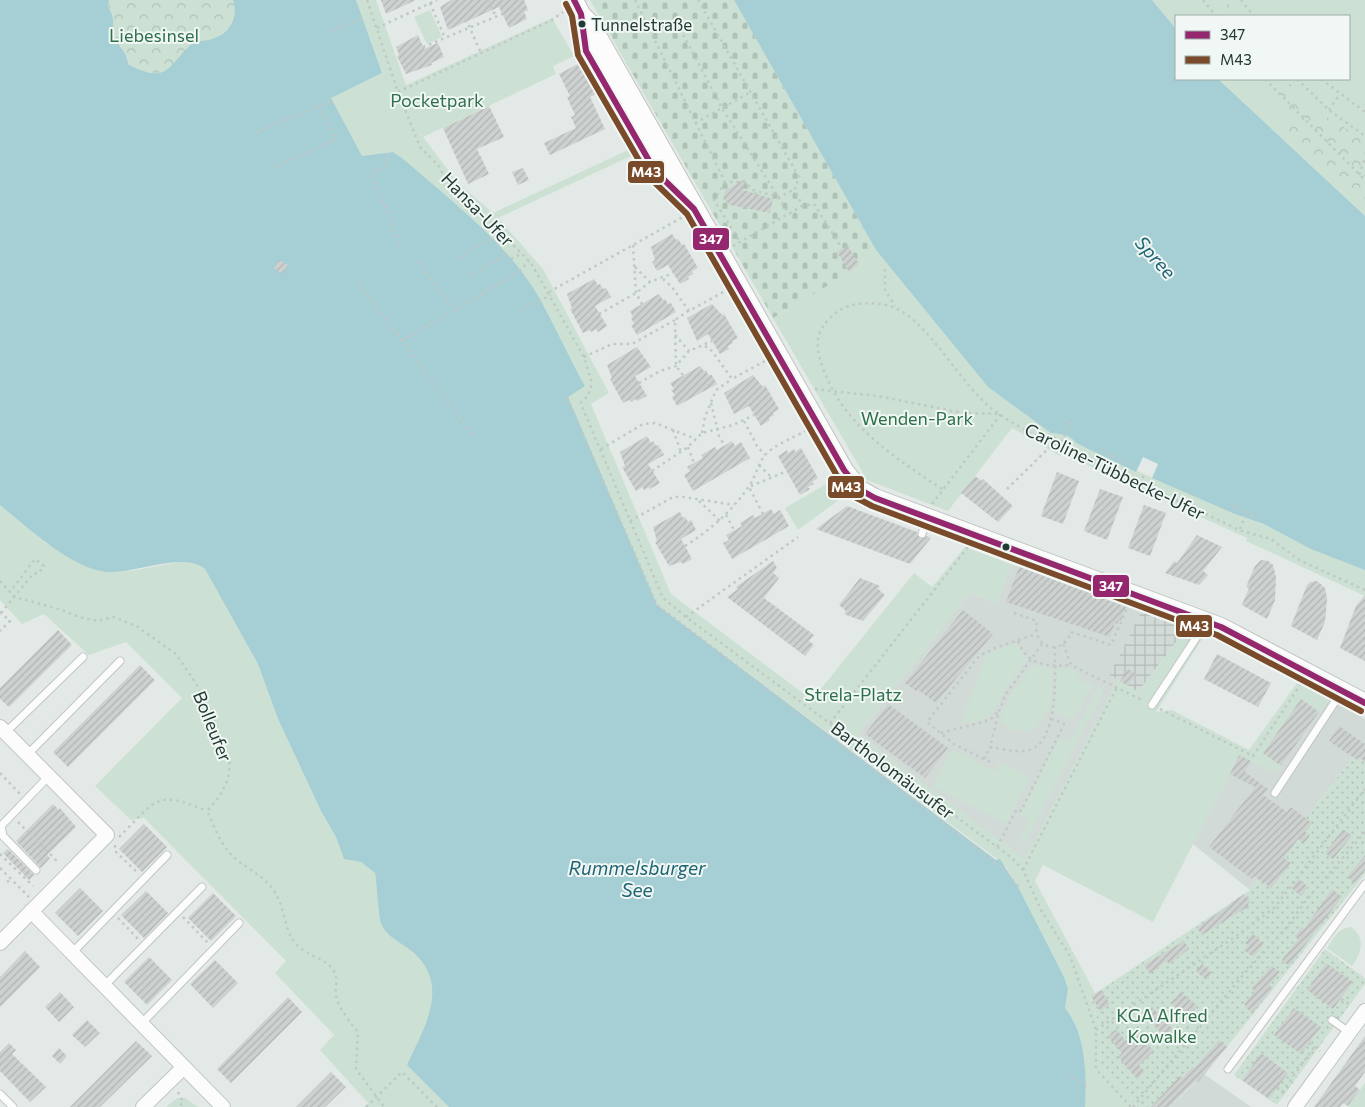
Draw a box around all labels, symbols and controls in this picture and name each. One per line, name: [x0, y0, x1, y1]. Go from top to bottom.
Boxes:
place label: Tunnelstraße: [591, 14, 692, 35]
legend: [1175, 15, 1350, 80]
marker: Tunnelstraße: [577, 19, 587, 29]
park label: Liebesinsel: [109, 24, 199, 46]
text: 347: [1220, 25, 1245, 43]
text: M43: [1220, 50, 1252, 68]
park label: Pocketpark: [390, 89, 484, 111]
line badge: M43: [627, 160, 665, 184]
text: M43: [631, 163, 661, 180]
street label: Hansa-Ufer: [437, 167, 519, 251]
line badge: 347: [692, 227, 730, 251]
text: 347: [699, 230, 723, 247]
water label: Spree: [1131, 231, 1181, 283]
park label: Wenden-Park: [861, 407, 973, 429]
street label: Caroline-Tübbecke-Ufer: [1021, 418, 1209, 524]
line badge: M43: [827, 475, 865, 499]
text: M43: [831, 478, 861, 495]
unlabelled marker: [1001, 542, 1011, 552]
line badge: 347: [1092, 574, 1130, 598]
text: 347: [1099, 577, 1123, 594]
line badge: M43: [1175, 614, 1213, 638]
text: M43: [1179, 617, 1209, 634]
park label: Strela-Platz: [804, 683, 902, 705]
street label: Bolleufer: [189, 687, 237, 765]
street label: Bartholomäusufer: [827, 716, 959, 824]
water label: Rummelsburger See: [568, 856, 707, 901]
park label: KGA Alfred Kowalke: [1116, 1004, 1208, 1047]

